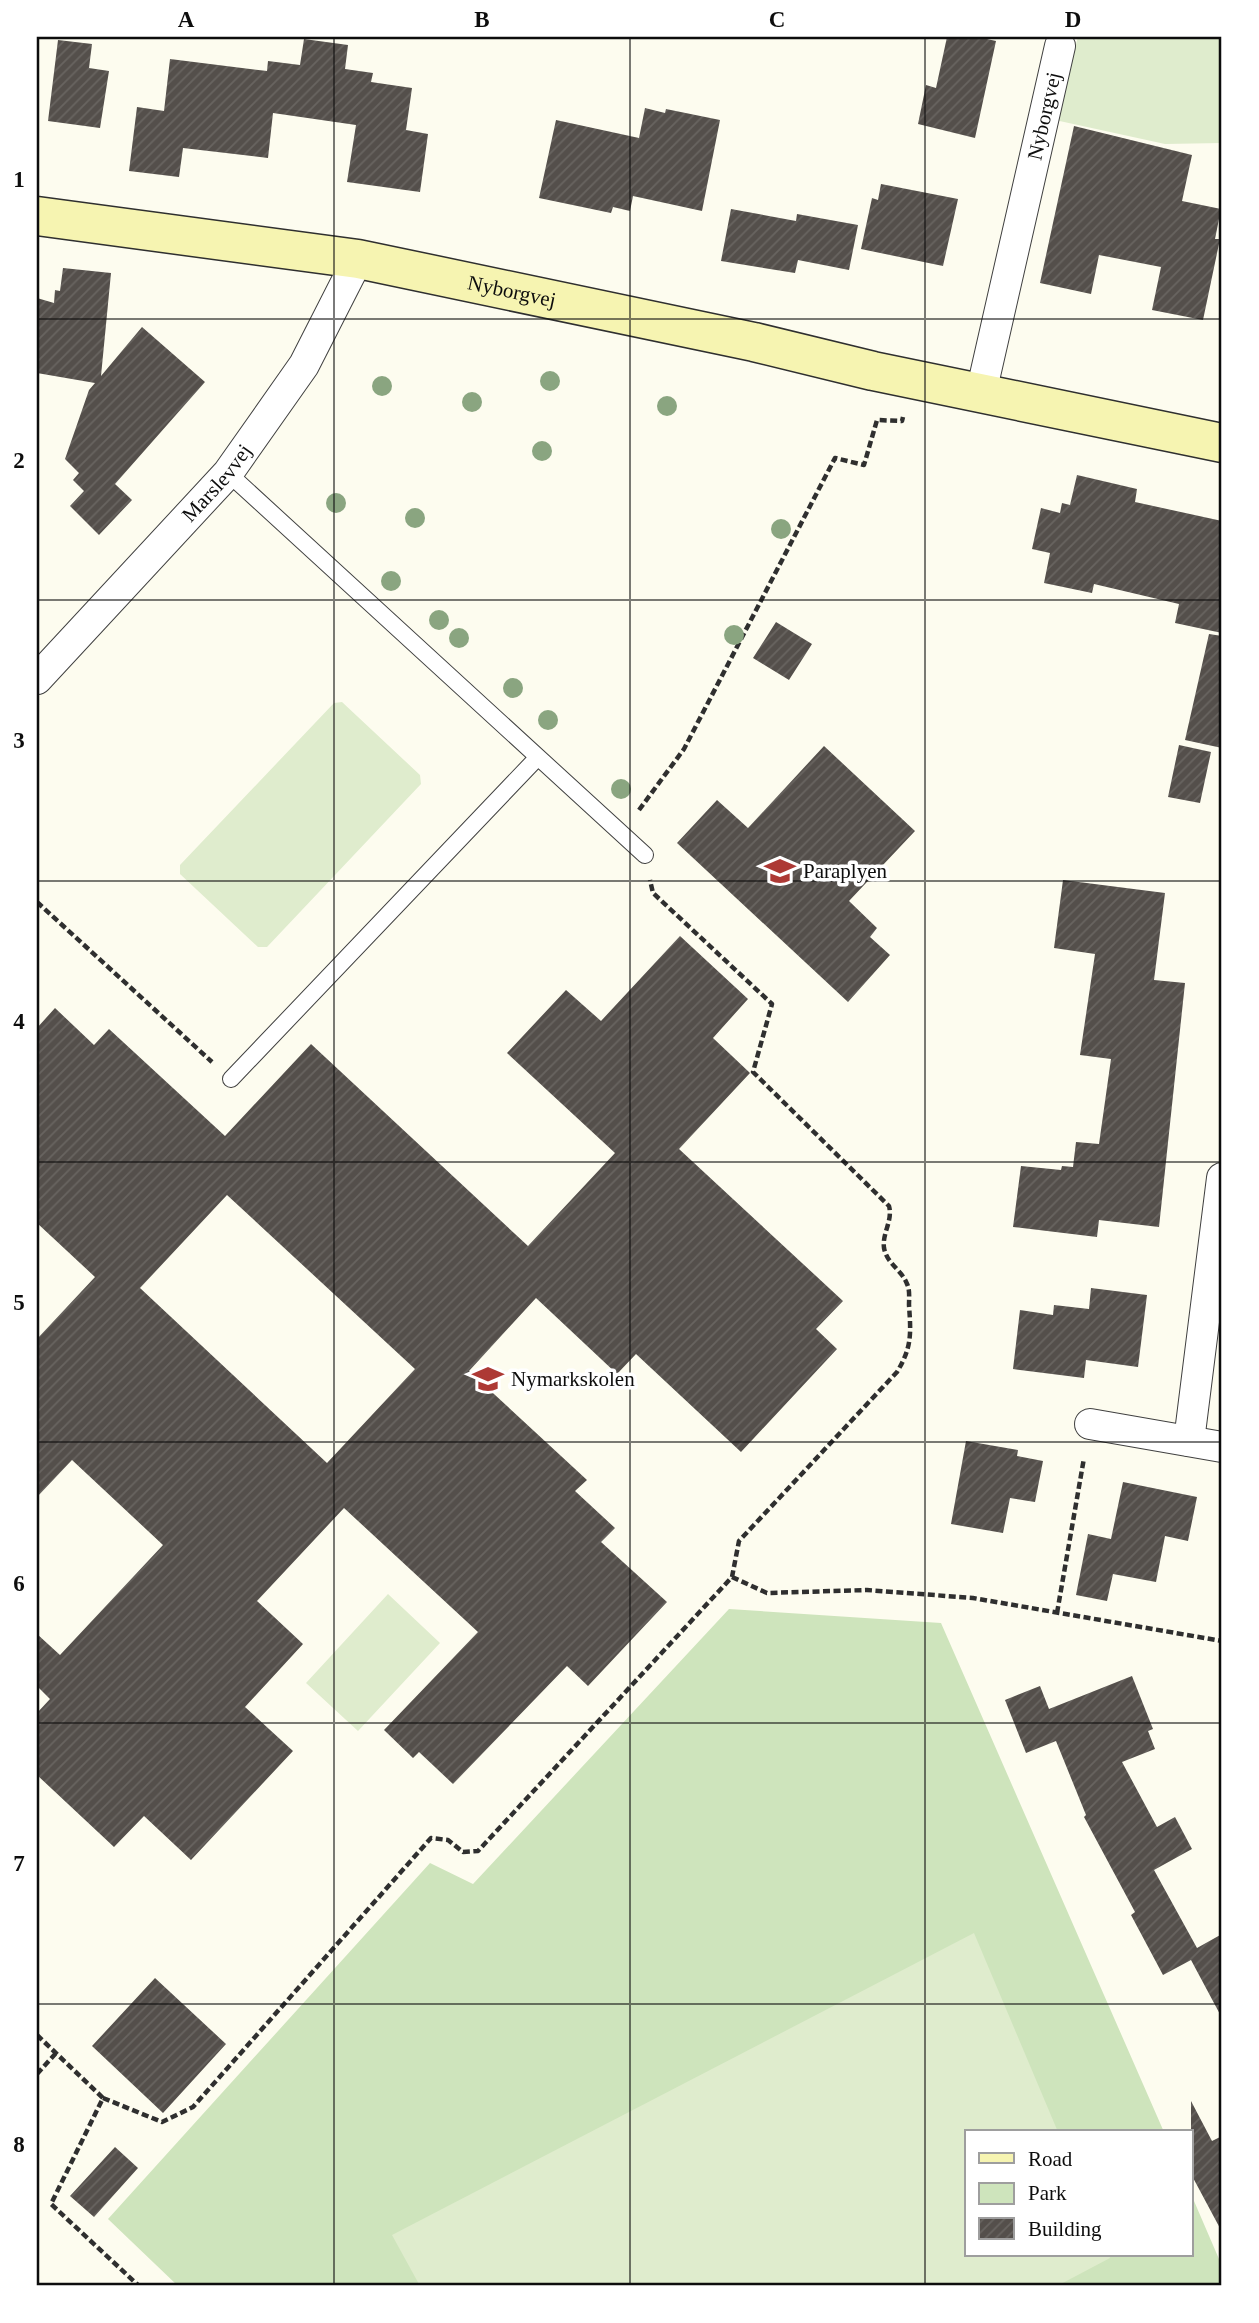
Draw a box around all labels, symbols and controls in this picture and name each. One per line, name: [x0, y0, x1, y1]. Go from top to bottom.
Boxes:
text: A: [178, 7, 195, 32]
text: B: [474, 7, 490, 32]
text: C: [769, 7, 785, 32]
text: D: [1065, 7, 1081, 32]
street label: Nyborgvej: [1022, 70, 1066, 162]
text: 1: [13, 167, 25, 192]
street label: Nyborgvej: [466, 270, 558, 312]
street label: Marslevvej: [177, 440, 256, 527]
text: 2: [13, 448, 25, 473]
text: 3: [13, 728, 25, 753]
school or university icon: Paraplyen: [763, 854, 797, 888]
place label: Paraplyen: [803, 859, 887, 883]
text: 4: [13, 1009, 25, 1034]
text: 5: [13, 1290, 25, 1315]
school or university icon: Nymarkskolen: [471, 1362, 505, 1396]
place label: Nymarkskolen: [511, 1367, 635, 1391]
text: 6: [13, 1571, 25, 1596]
text: 7: [13, 1851, 25, 1876]
legend: [965, 2130, 1192, 2256]
text: 8: [13, 2132, 25, 2157]
text: Road: [1028, 2147, 1073, 2171]
text: Park: [1028, 2181, 1067, 2205]
text: Building: [1028, 2217, 1102, 2241]

